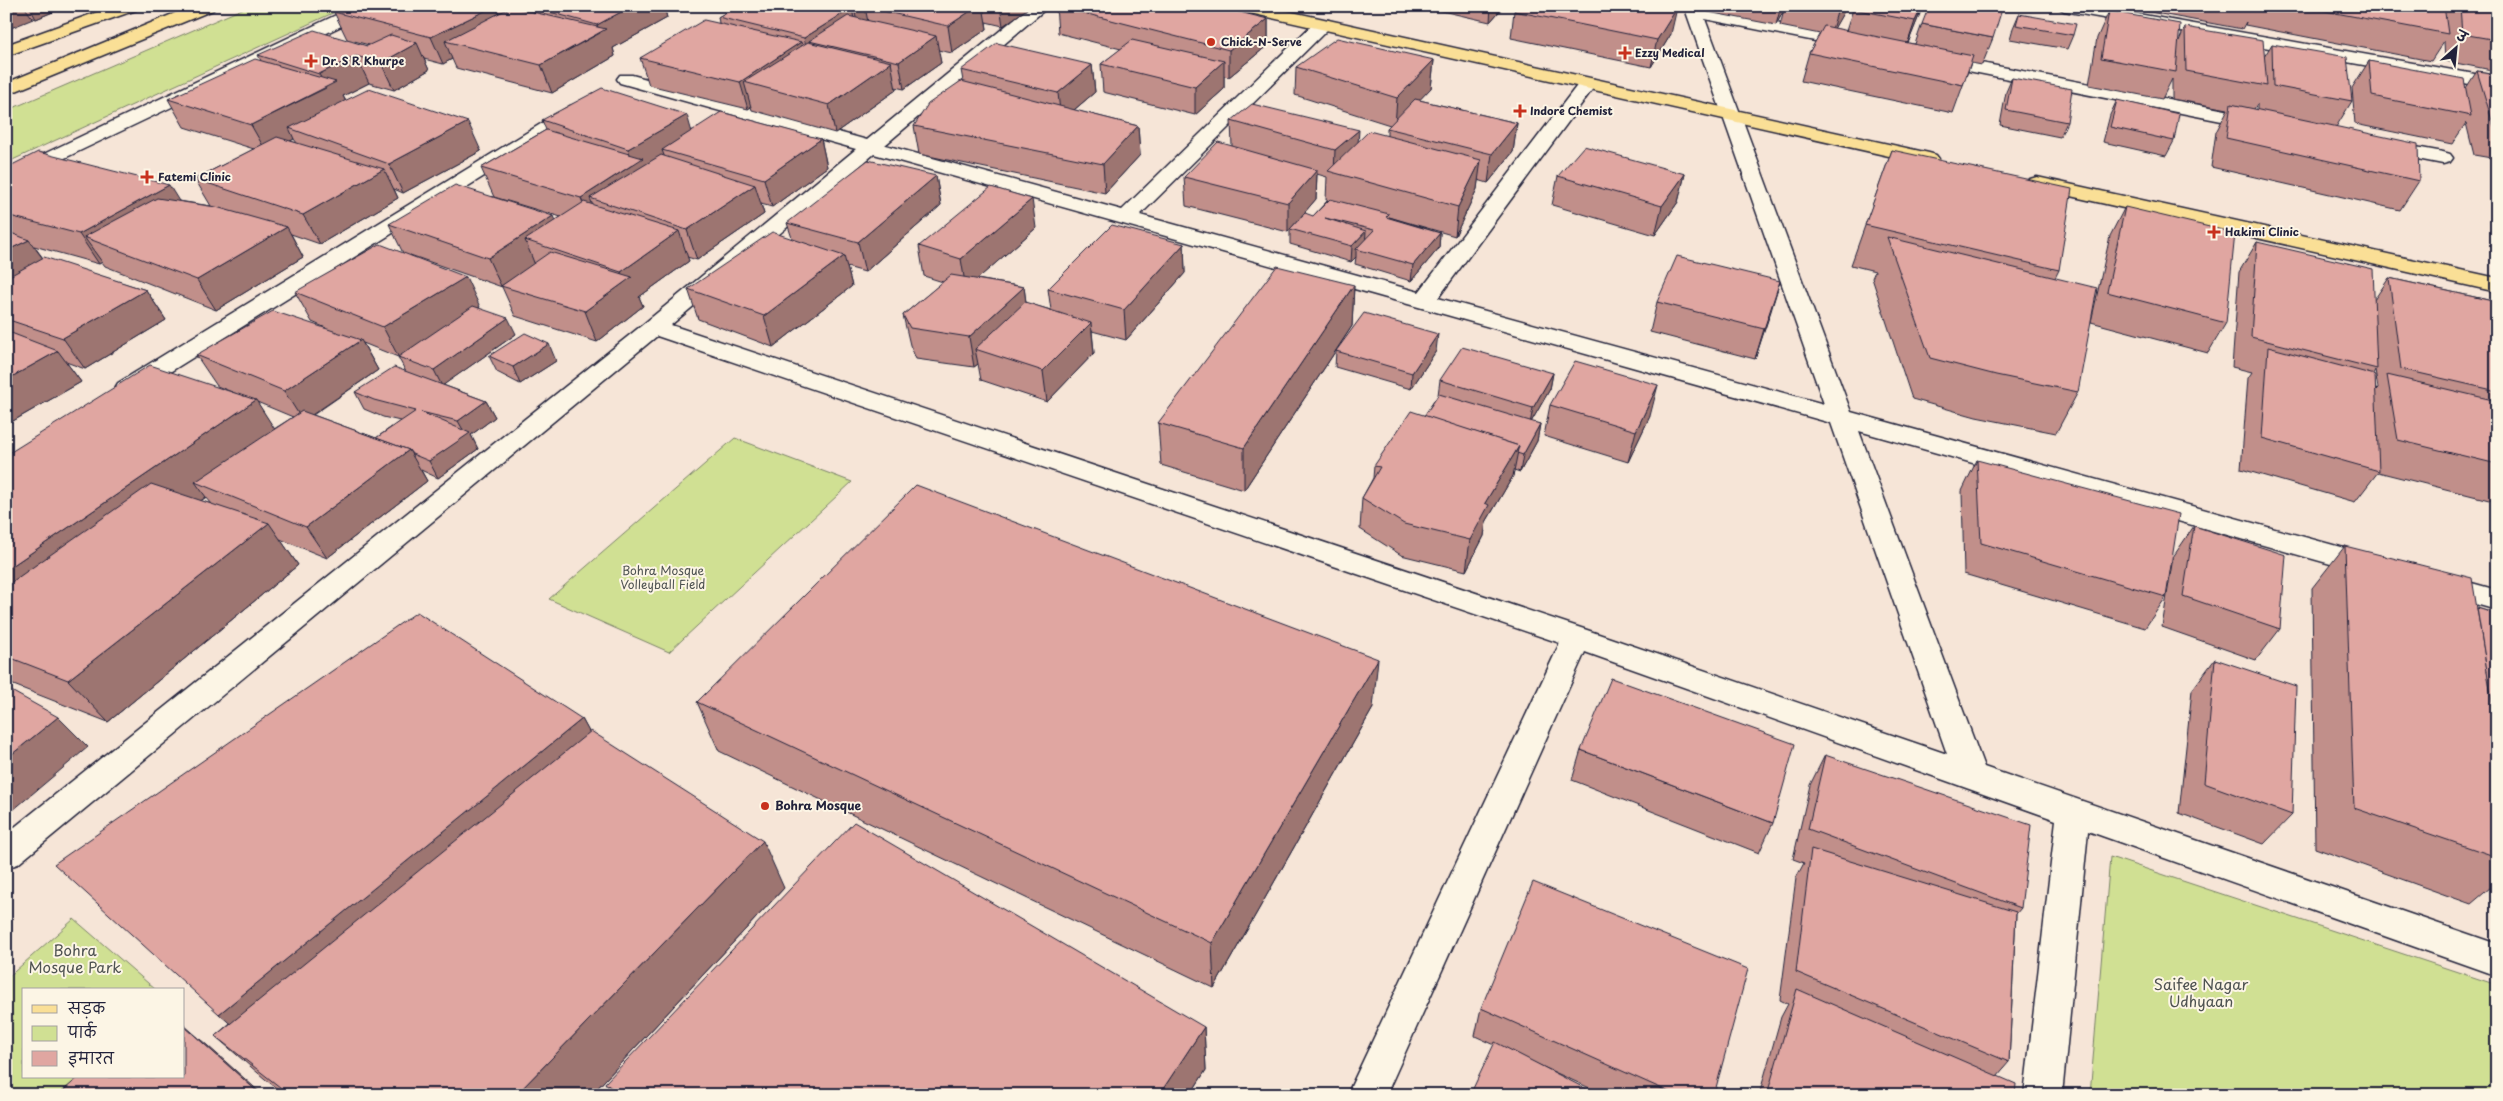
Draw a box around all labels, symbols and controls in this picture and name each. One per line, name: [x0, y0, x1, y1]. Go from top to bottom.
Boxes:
north arrow: [2430, 22, 2480, 72]
text: उ: [2451, 24, 2473, 48]
place label: Chick-N-Serve: [1221, 33, 1302, 50]
marker: Chick-N-Serve: [1205, 36, 1217, 48]
place label: Ezzy Medical: [1635, 44, 1705, 61]
marker: Ezzy Medical: [1619, 47, 1631, 59]
place label: Dr. S R Khurpe: [322, 52, 404, 69]
marker: Dr. S R Khurpe: [304, 54, 318, 68]
place label: Indore Chemist: [1530, 102, 1613, 119]
marker: Indore Chemist: [1514, 105, 1526, 117]
place label: Fatemi Clinic: [158, 168, 231, 185]
marker: Fatemi Clinic: [140, 170, 154, 184]
place label: Hakimi Clinic: [2225, 223, 2299, 240]
marker: Hakimi Clinic: [2207, 225, 2221, 239]
park label: Bohra Mosque Volleyball Field: [621, 561, 705, 593]
place label: Bohra Mosque: [775, 796, 862, 814]
marker: Bohra Mosque: [759, 800, 771, 812]
park label: Bohra Mosque Park: [28, 938, 122, 978]
park label: Saifee Nagar Udhyaan: [2154, 972, 2249, 1012]
legend: [22, 988, 185, 1078]
text: सड़क: [67, 996, 106, 1019]
text: पार्क: [67, 1020, 98, 1043]
text: इमारत: [68, 1046, 115, 1069]

